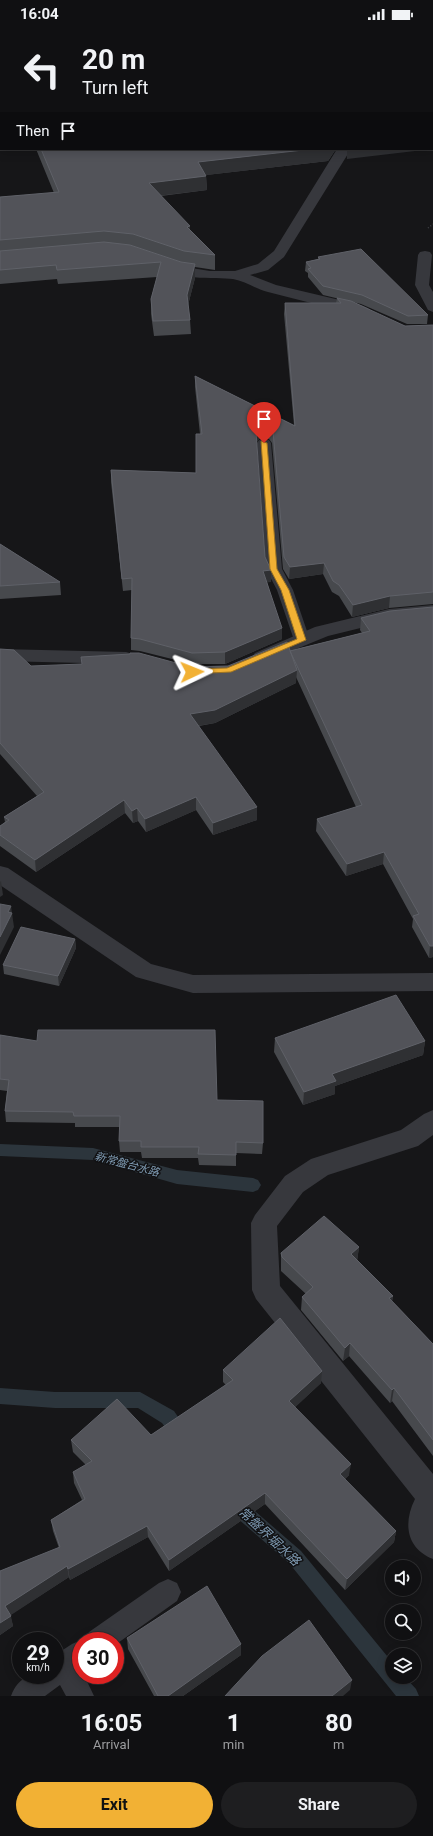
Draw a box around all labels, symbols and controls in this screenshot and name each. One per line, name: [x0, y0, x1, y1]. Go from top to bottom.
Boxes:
text: 16:04: [20, 5, 59, 23]
text: 20 m: [82, 43, 145, 76]
icon: left: [16, 44, 68, 96]
text: Turn left: [82, 77, 148, 98]
icon: arrive: [57, 120, 79, 142]
text: Then: [16, 122, 49, 140]
pin: [247, 402, 281, 443]
icon: arrive: [253, 408, 275, 430]
position arrow: [171, 651, 213, 693]
water label: 新常盤台水路: [93, 1150, 161, 1180]
water label: 常盤界堀水路: [236, 1504, 304, 1569]
map controls: [385, 1560, 421, 1684]
button: sound: [385, 1560, 421, 1596]
button: search: [385, 1604, 421, 1640]
speed limit sign: 30: [72, 1632, 124, 1684]
text: 29: [27, 1641, 49, 1665]
button: layers: [385, 1648, 421, 1684]
text: km/h: [26, 1662, 50, 1673]
text: 16:05: [80, 1709, 142, 1737]
text: 1: [227, 1709, 241, 1737]
text: 80: [325, 1709, 353, 1737]
text: Arrival: [93, 1737, 130, 1752]
text: min: [223, 1737, 245, 1752]
text: m: [333, 1737, 344, 1752]
button: Exit: [16, 1782, 213, 1828]
button: Share: [221, 1782, 417, 1828]

